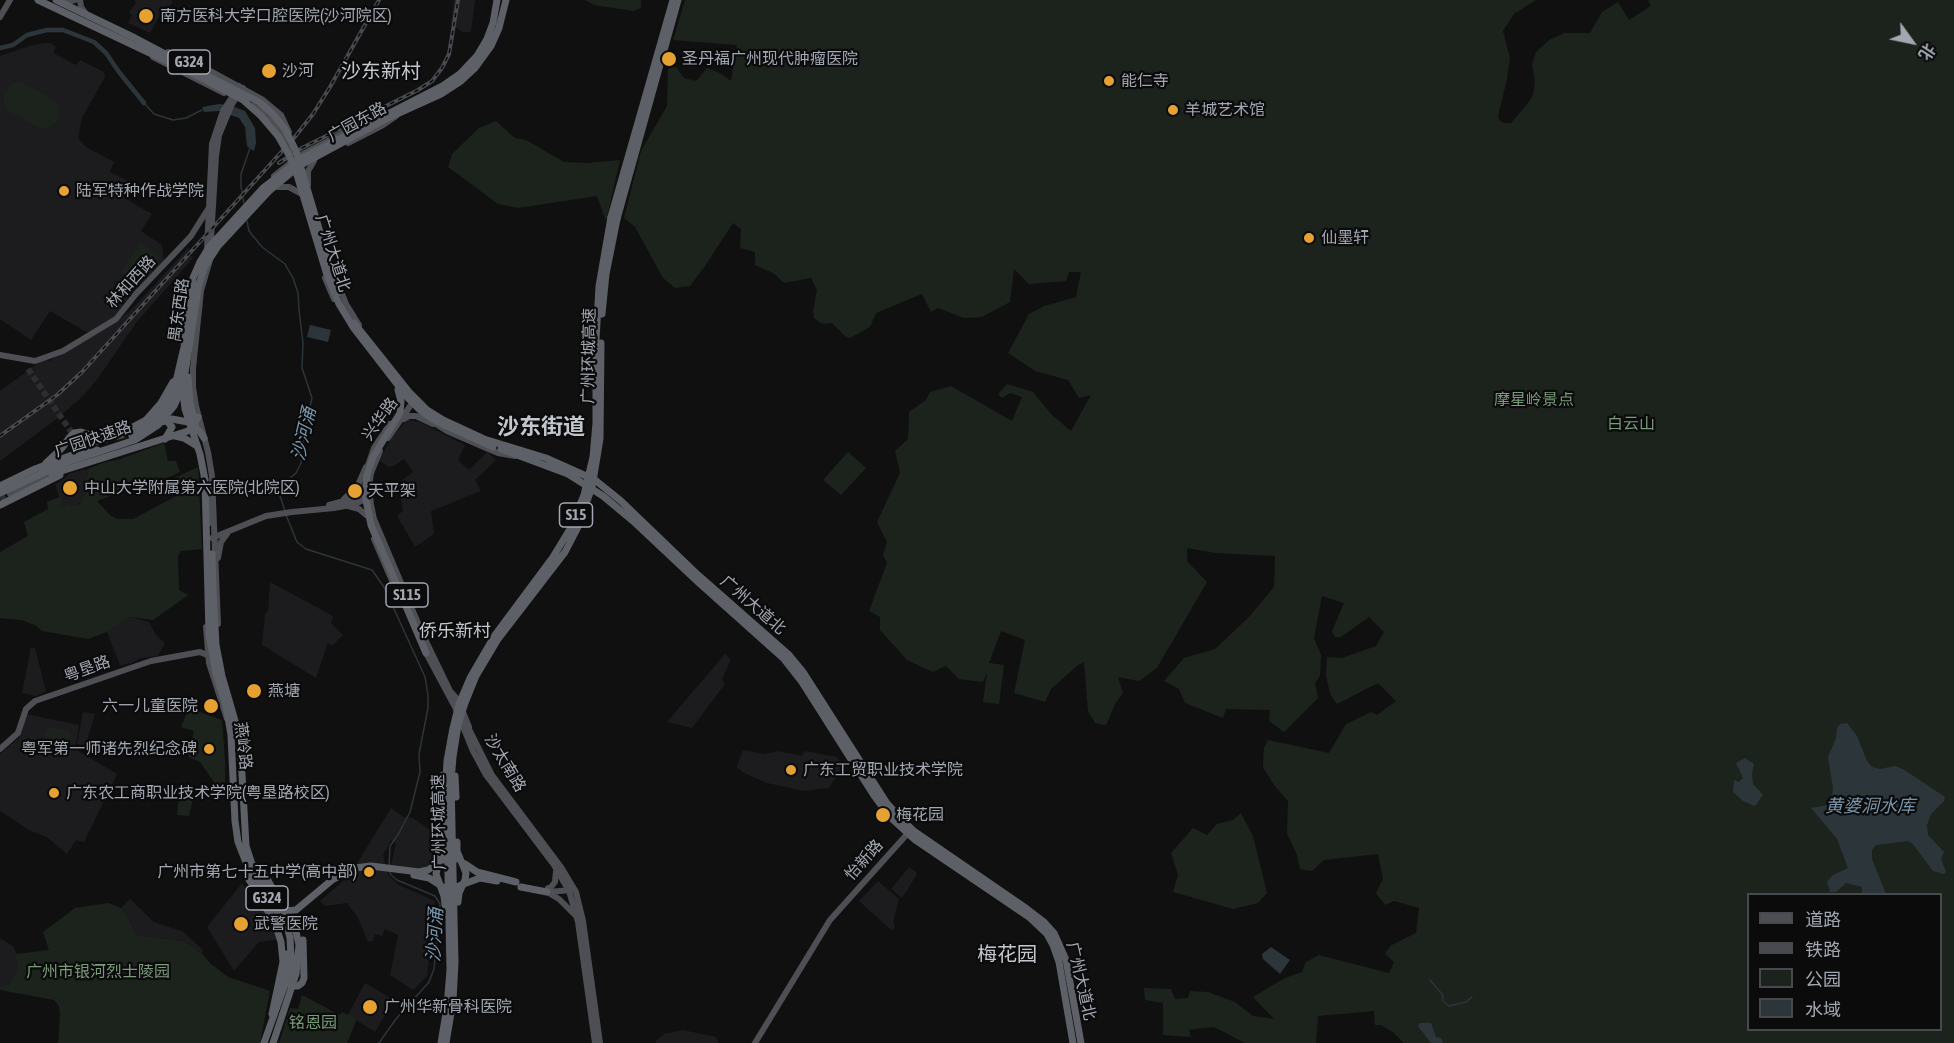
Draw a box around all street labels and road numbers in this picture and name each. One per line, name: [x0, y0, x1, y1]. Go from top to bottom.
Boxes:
road number: G324: [168, 50, 210, 74]
street label: 广园东路: [324, 98, 390, 146]
street label: 广州大道北: [312, 212, 354, 294]
street label: 林和西路: [102, 252, 160, 312]
street label: 禺东西路: [165, 277, 193, 343]
street label: 广州环城高速: [579, 308, 599, 404]
street label: 兴华路: [358, 394, 402, 444]
street label: 广园快速路: [52, 417, 134, 461]
road number: S15: [560, 503, 592, 527]
street label: 广州大道北: [717, 572, 789, 638]
road number: S115: [386, 583, 428, 607]
street label: 粤垦路: [61, 652, 113, 686]
street label: 燕岭路: [231, 721, 255, 771]
street label: 沙太南路: [480, 731, 530, 795]
street label: 广州环城高速: [429, 774, 449, 870]
street label: 怡新路: [841, 836, 887, 884]
road number: G324: [246, 886, 288, 910]
street label: 广州大道北: [1063, 940, 1099, 1022]

